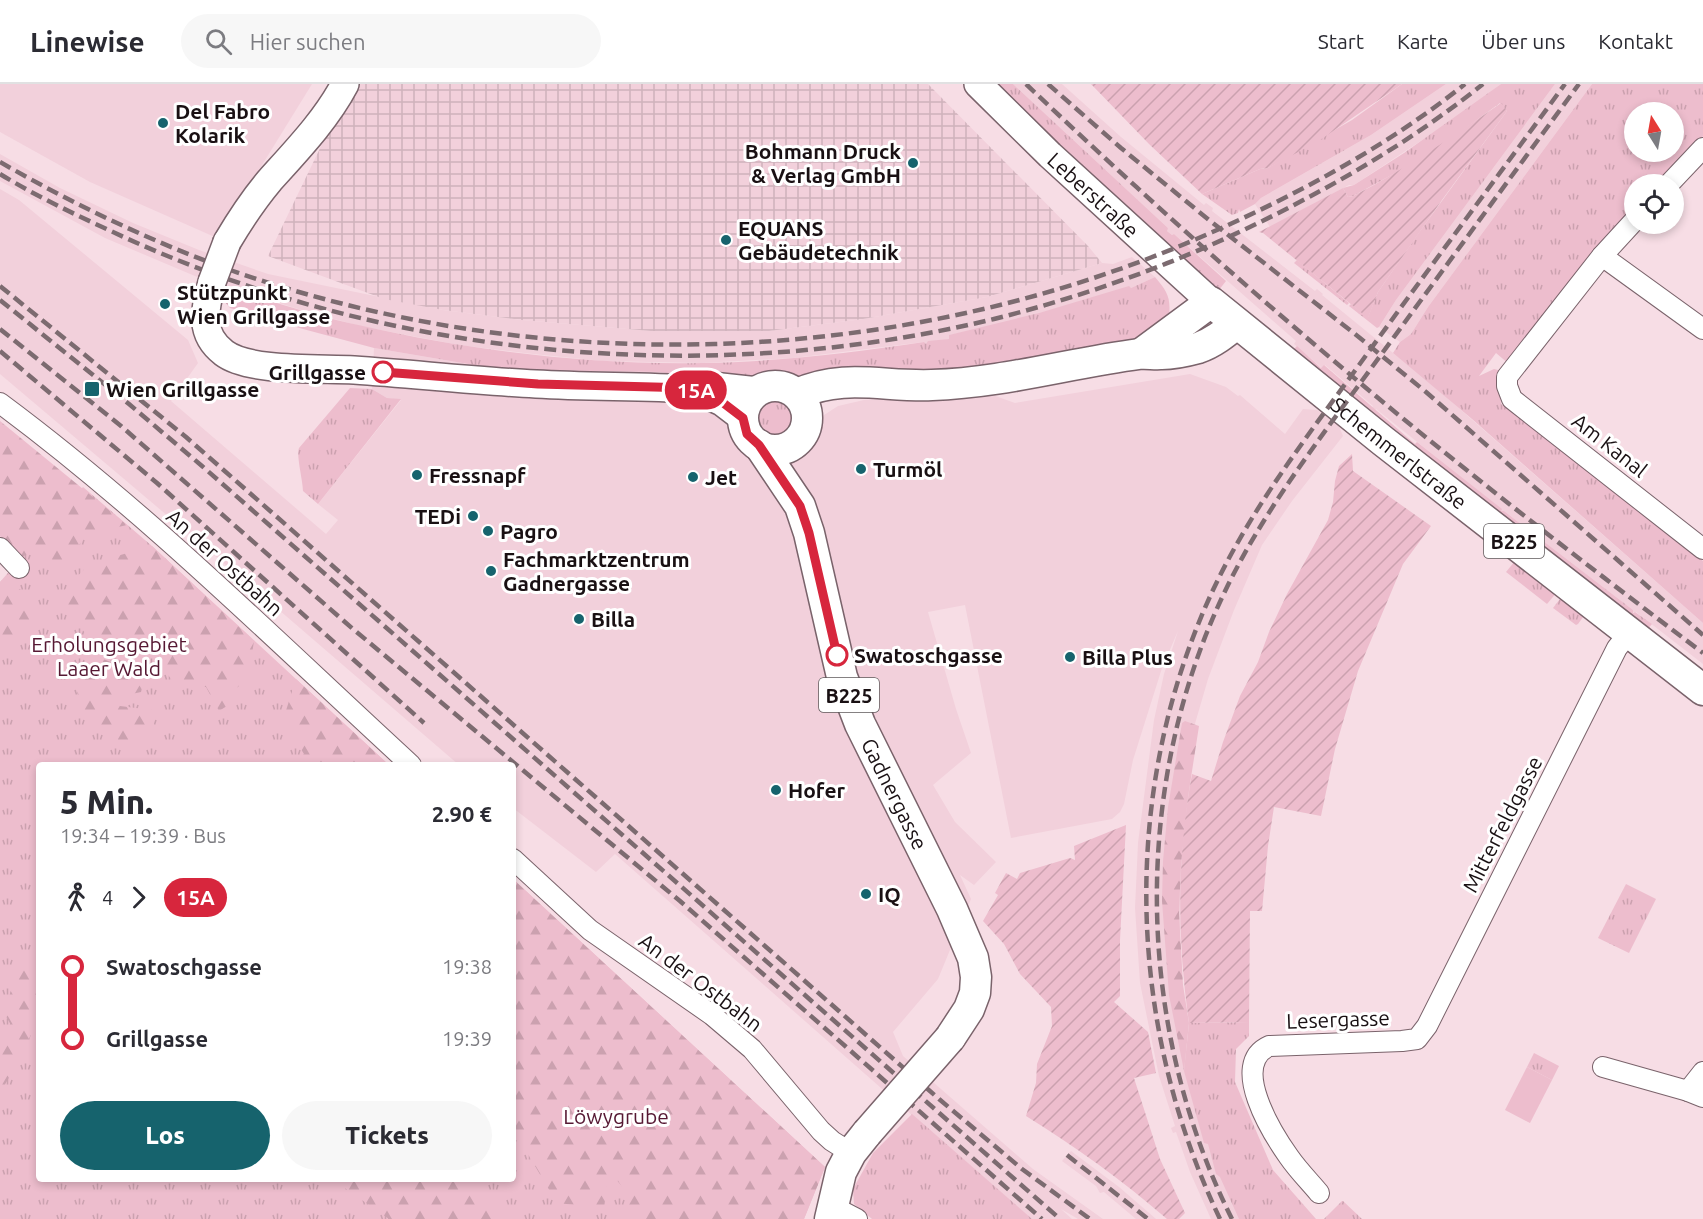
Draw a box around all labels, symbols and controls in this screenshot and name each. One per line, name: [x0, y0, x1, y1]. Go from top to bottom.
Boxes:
search box: [181, 14, 601, 68]
icon: search: [202, 25, 235, 58]
text: Linewise: [30, 26, 145, 57]
text: Hier suchen: [250, 29, 366, 54]
text: Start: [1318, 29, 1364, 53]
text: Karte: [1397, 29, 1448, 53]
text: Über uns: [1481, 29, 1565, 53]
text: Kontakt: [1598, 29, 1673, 53]
place label: Del Fabro Kolarik: [175, 99, 270, 147]
north arrow: [1624, 102, 1684, 162]
map controls: [1624, 102, 1684, 234]
marker: Del Fabro Kolarik: [156, 116, 170, 130]
place label: Bohmann Druck & Verlag GmbH: [745, 139, 901, 187]
street label: Leberstraße: [1043, 147, 1144, 242]
marker: Bohmann Druck & Verlag GmbH: [906, 156, 920, 170]
button: locate: [1624, 174, 1684, 234]
place label: EQUANS Gebäudetechnik: [738, 216, 899, 264]
marker: EQUANS Gebäudetechnik: [719, 233, 733, 247]
place label: Stützpunkt Wien Grillgasse: [177, 280, 330, 328]
marker: Stützpunkt Wien Grillgasse: [158, 297, 172, 311]
place label: Grillgasse: [269, 360, 366, 384]
marker: Grillgasse: [372, 361, 394, 383]
line badge: 15A: [662, 370, 730, 410]
place label: Wien Grillgasse: [106, 377, 259, 401]
text: 15A: [677, 378, 715, 402]
marker: Wien Grillgasse: [83, 380, 101, 398]
street label: Schemmerlstraße: [1326, 392, 1472, 514]
street label: Am Kanal: [1568, 408, 1652, 482]
place label: Turmöl: [873, 457, 942, 481]
marker: Turmöl: [854, 462, 868, 476]
place label: Fressnapf: [429, 463, 526, 487]
place label: Jet: [705, 465, 737, 489]
marker: Fressnapf: [410, 468, 424, 482]
marker: Jet: [686, 470, 700, 484]
street label: An der Ostbahn: [162, 504, 288, 620]
place label: TEDi: [415, 504, 461, 528]
marker: TEDi: [466, 509, 480, 523]
place label: Pagro: [500, 519, 558, 543]
marker: Pagro: [481, 524, 495, 538]
road number: B225: [1484, 524, 1544, 558]
place label: Fachmarktzentrum Gadnergasse: [503, 547, 690, 595]
marker: Fachmarktzentrum Gadnergasse: [484, 564, 498, 578]
place label: Billa: [591, 607, 635, 631]
marker: Billa: [572, 612, 586, 626]
park label: Erholungsgebiet Laaer Wald: [31, 632, 187, 680]
place label: Swatoschgasse: [854, 643, 1003, 667]
marker: Swatoschgasse: [826, 644, 848, 666]
place label: Billa Plus: [1082, 645, 1173, 669]
marker: Billa Plus: [1063, 650, 1077, 664]
road number: B225: [819, 678, 879, 712]
street label: Gadnergasse: [857, 734, 932, 853]
street label: Mitterfeldgasse: [1457, 752, 1547, 896]
place label: Hofer: [788, 778, 845, 802]
text: 5 Min.: [60, 783, 153, 820]
marker: Hofer: [769, 783, 783, 797]
text: 2.90 €: [432, 801, 492, 826]
text: 19:34 – 19:39 · Bus: [60, 824, 226, 847]
icon: walk: [60, 881, 93, 914]
icon: forward: [122, 881, 155, 914]
place label: IQ: [878, 882, 901, 906]
text: 15A: [176, 885, 215, 909]
text: 4: [102, 886, 113, 909]
marker: IQ: [859, 887, 873, 901]
street label: An der Ostbahn: [635, 928, 767, 1036]
text: Swatoschgasse: [106, 954, 262, 979]
text: 19:38: [442, 955, 492, 978]
street label: Lesergasse: [1286, 1005, 1390, 1033]
text: Grillgasse: [106, 1026, 208, 1051]
text: 19:39: [442, 1027, 492, 1050]
button: Los: [60, 1101, 270, 1170]
button: Tickets: [282, 1101, 492, 1170]
park label: Löwygrube: [563, 1104, 669, 1128]

